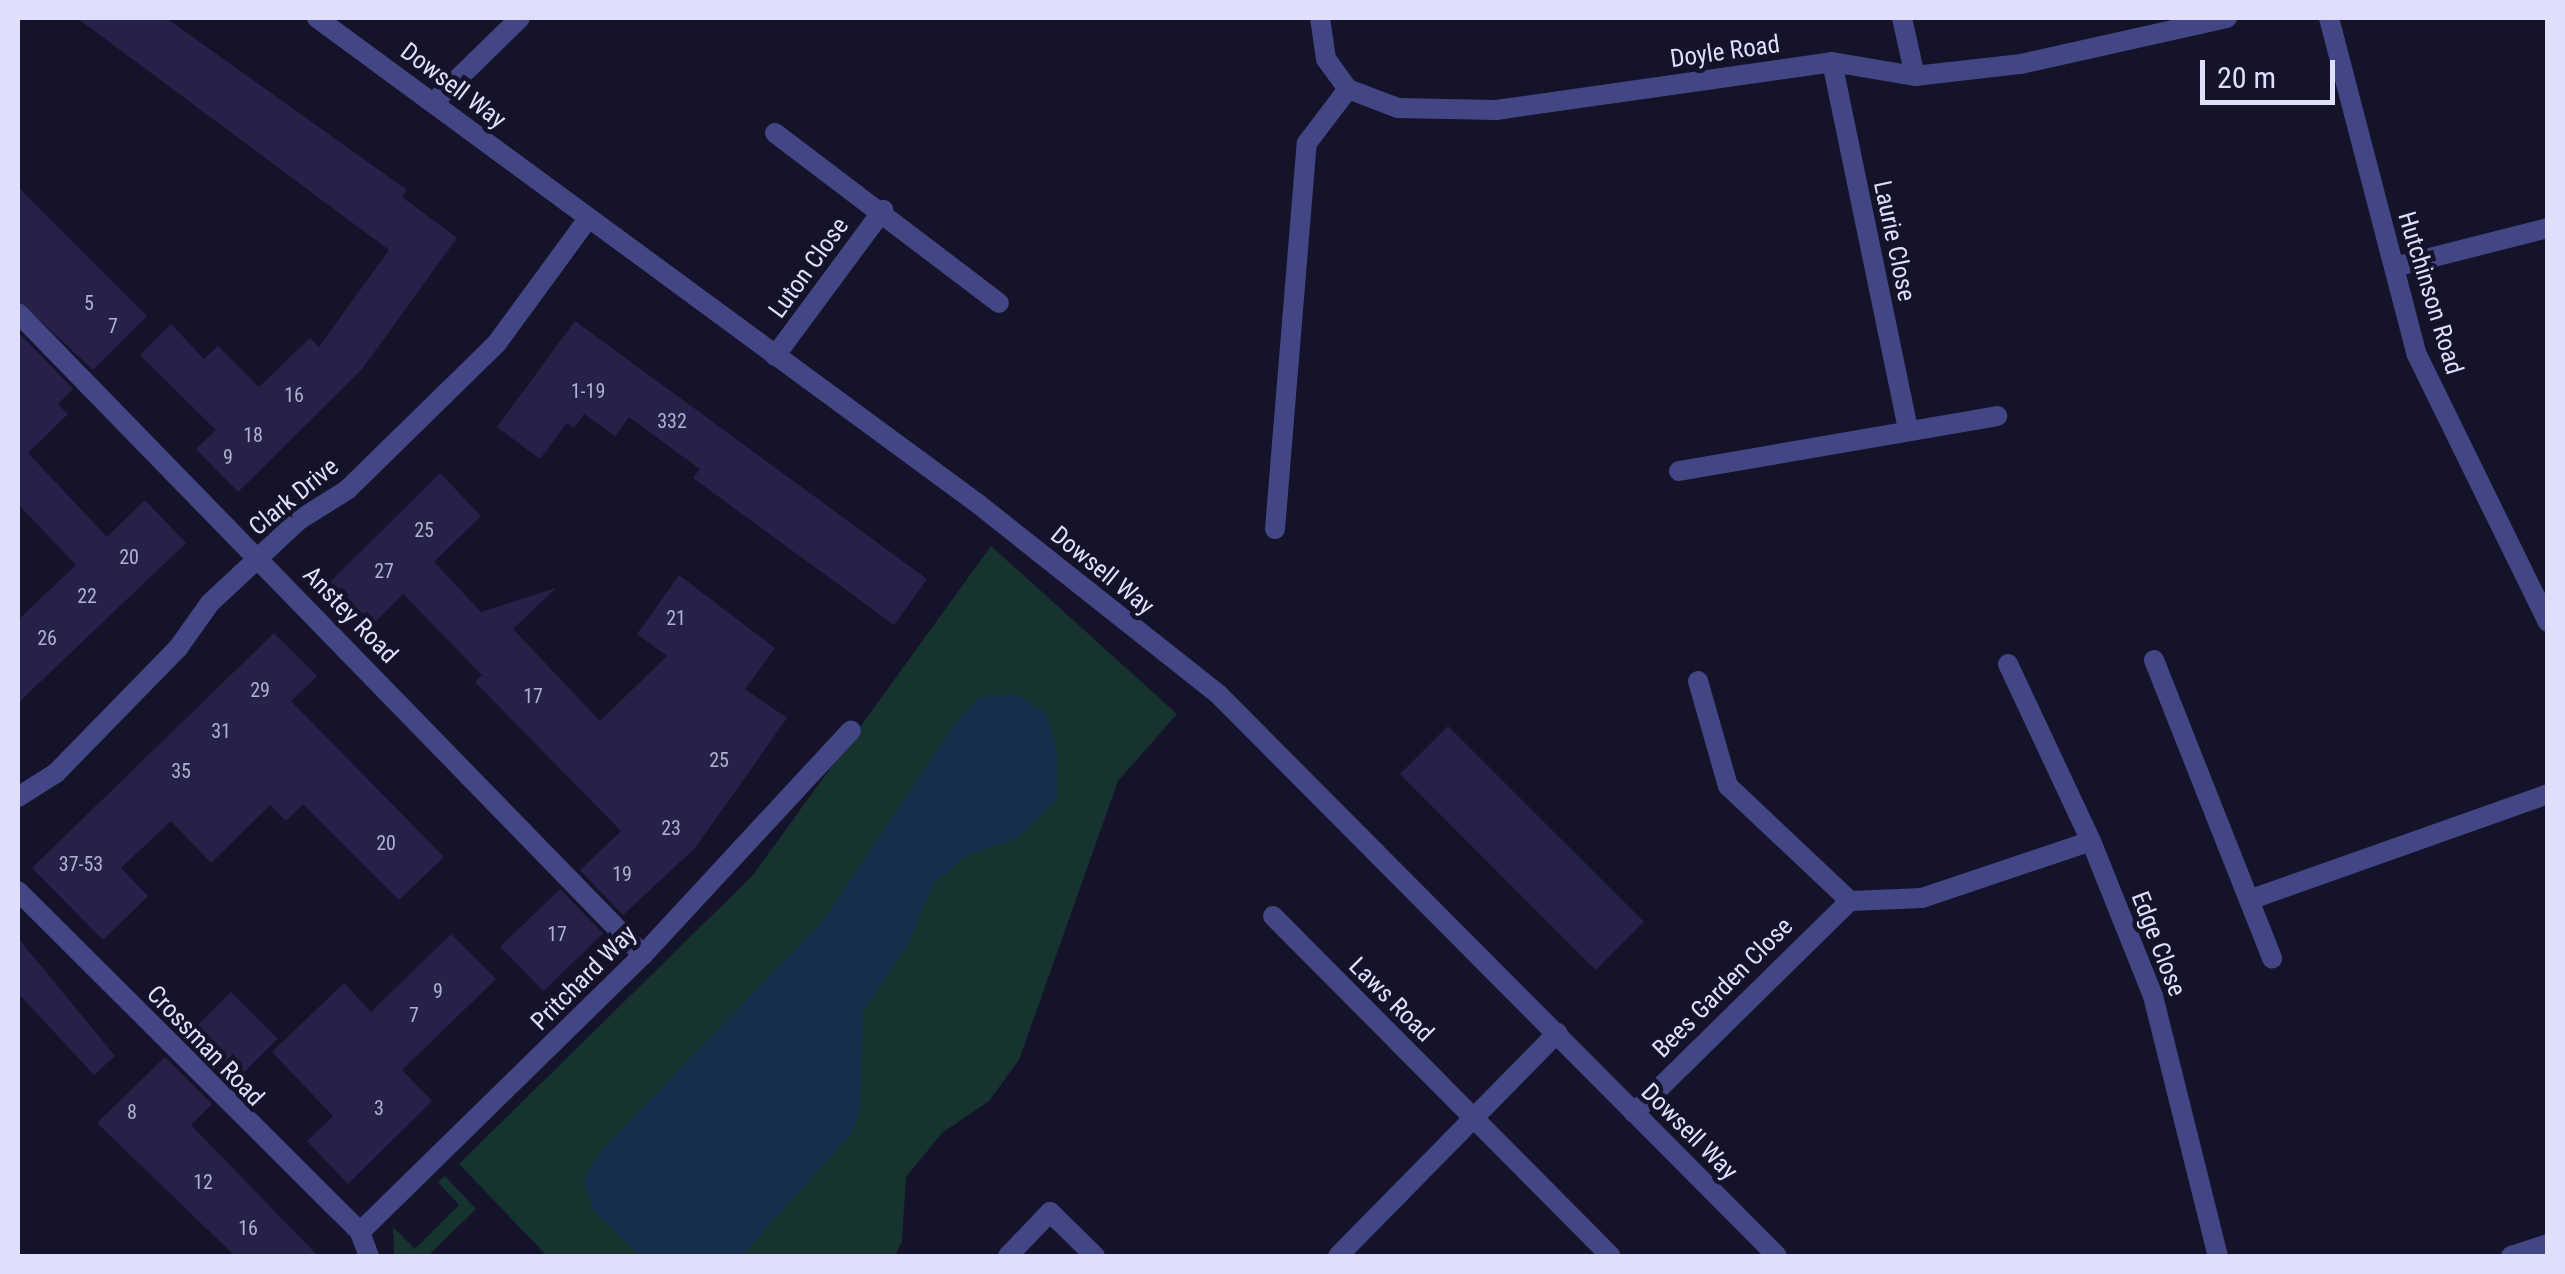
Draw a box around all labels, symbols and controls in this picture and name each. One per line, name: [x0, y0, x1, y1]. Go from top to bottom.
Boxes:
street label: Doyle Road: [1668, 29, 1782, 75]
street label: Dowsell Way: [394, 37, 512, 135]
scale bar: [2205, 40, 2340, 102]
text: 20 m: [2217, 60, 2276, 95]
street label: Laurie Close: [1867, 178, 1921, 304]
street label: Hutchinson Road: [2391, 208, 2469, 378]
street label: Luton Close: [763, 212, 855, 324]
house number: 5: [84, 291, 94, 315]
house number: 7: [108, 314, 118, 338]
house number: 1-19: [571, 379, 605, 403]
house number: 16: [284, 383, 304, 407]
house number: 332: [657, 409, 687, 433]
house number: 18: [243, 423, 263, 447]
house number: 9: [223, 445, 233, 469]
street label: Clark Drive: [243, 452, 345, 542]
house number: 25: [414, 518, 434, 542]
street label: Dowsell Way: [1044, 520, 1160, 622]
house number: 20: [119, 545, 139, 569]
house number: 27: [374, 559, 394, 583]
street label: Anstey Road: [296, 560, 404, 670]
house number: 22: [77, 584, 97, 608]
house number: 21: [666, 606, 686, 630]
house number: 26: [37, 626, 57, 650]
house number: 29: [250, 678, 270, 702]
house number: 17: [523, 684, 543, 708]
house number: 31: [211, 719, 231, 743]
house number: 25: [709, 748, 729, 772]
house number: 35: [171, 759, 191, 783]
house number: 23: [661, 816, 681, 840]
house number: 20: [376, 831, 396, 855]
house number: 37-53: [59, 852, 103, 876]
house number: 19: [612, 862, 632, 886]
street label: Edge Close: [2124, 887, 2192, 1001]
street label: Bees Garden Close: [1647, 912, 1799, 1064]
street label: Pritchard Way: [525, 919, 643, 1037]
house number: 17: [547, 922, 567, 946]
street label: Laws Road: [1342, 951, 1440, 1049]
house number: 9: [433, 979, 443, 1003]
street label: Crossman Road: [140, 980, 270, 1112]
house number: 7: [409, 1003, 419, 1027]
street label: Dowsell Way: [1634, 1077, 1744, 1187]
house number: 3: [374, 1096, 384, 1120]
house number: 8: [127, 1100, 137, 1124]
house number: 12: [193, 1170, 213, 1194]
house number: 16: [238, 1216, 258, 1240]

